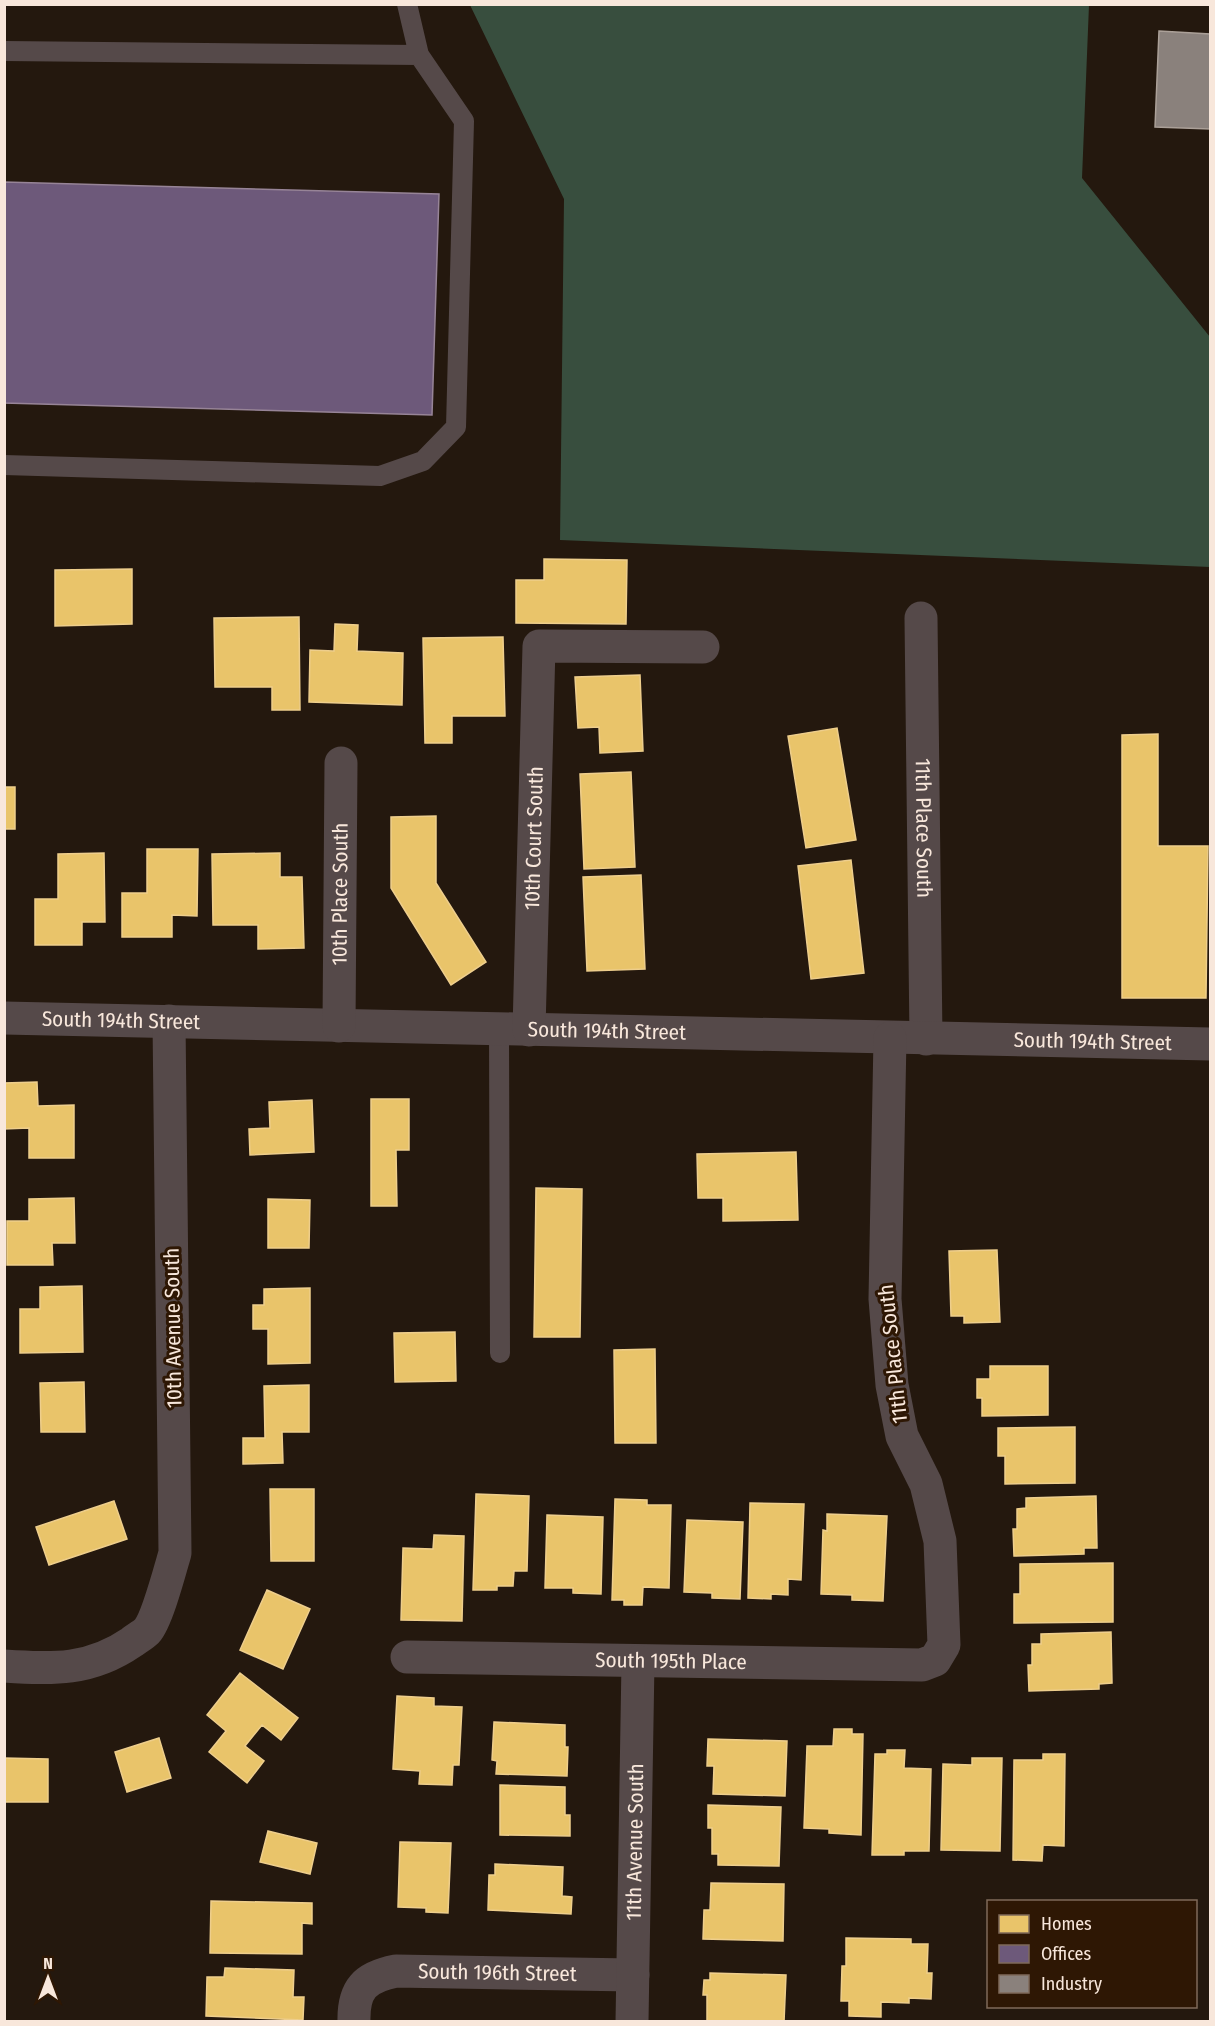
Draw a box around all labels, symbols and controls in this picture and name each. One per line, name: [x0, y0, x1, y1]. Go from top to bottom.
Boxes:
street label: 11th Place South: [910, 758, 937, 898]
street label: 10th Court South: [519, 766, 549, 910]
street label: 10th Place South: [326, 822, 354, 966]
street label: South 194th Street: [42, 1006, 201, 1035]
street label: South 194th Street: [527, 1016, 686, 1046]
street label: South 194th Street: [1013, 1027, 1172, 1056]
street label: 10th Avenue South: [159, 1248, 187, 1408]
street label: 11th Place South: [873, 1283, 913, 1425]
street label: South 195th Place: [595, 1647, 747, 1675]
street label: 11th Avenue South: [621, 1763, 649, 1921]
legend: [987, 1900, 1197, 2008]
text: Homes: [1041, 1913, 1092, 1935]
text: Offices: [1041, 1943, 1091, 1965]
north arrow: [18, 1948, 78, 2008]
text: N: [43, 1954, 53, 1973]
street label: South 196th Street: [418, 1958, 577, 1987]
text: Industry: [1041, 1973, 1102, 1995]

